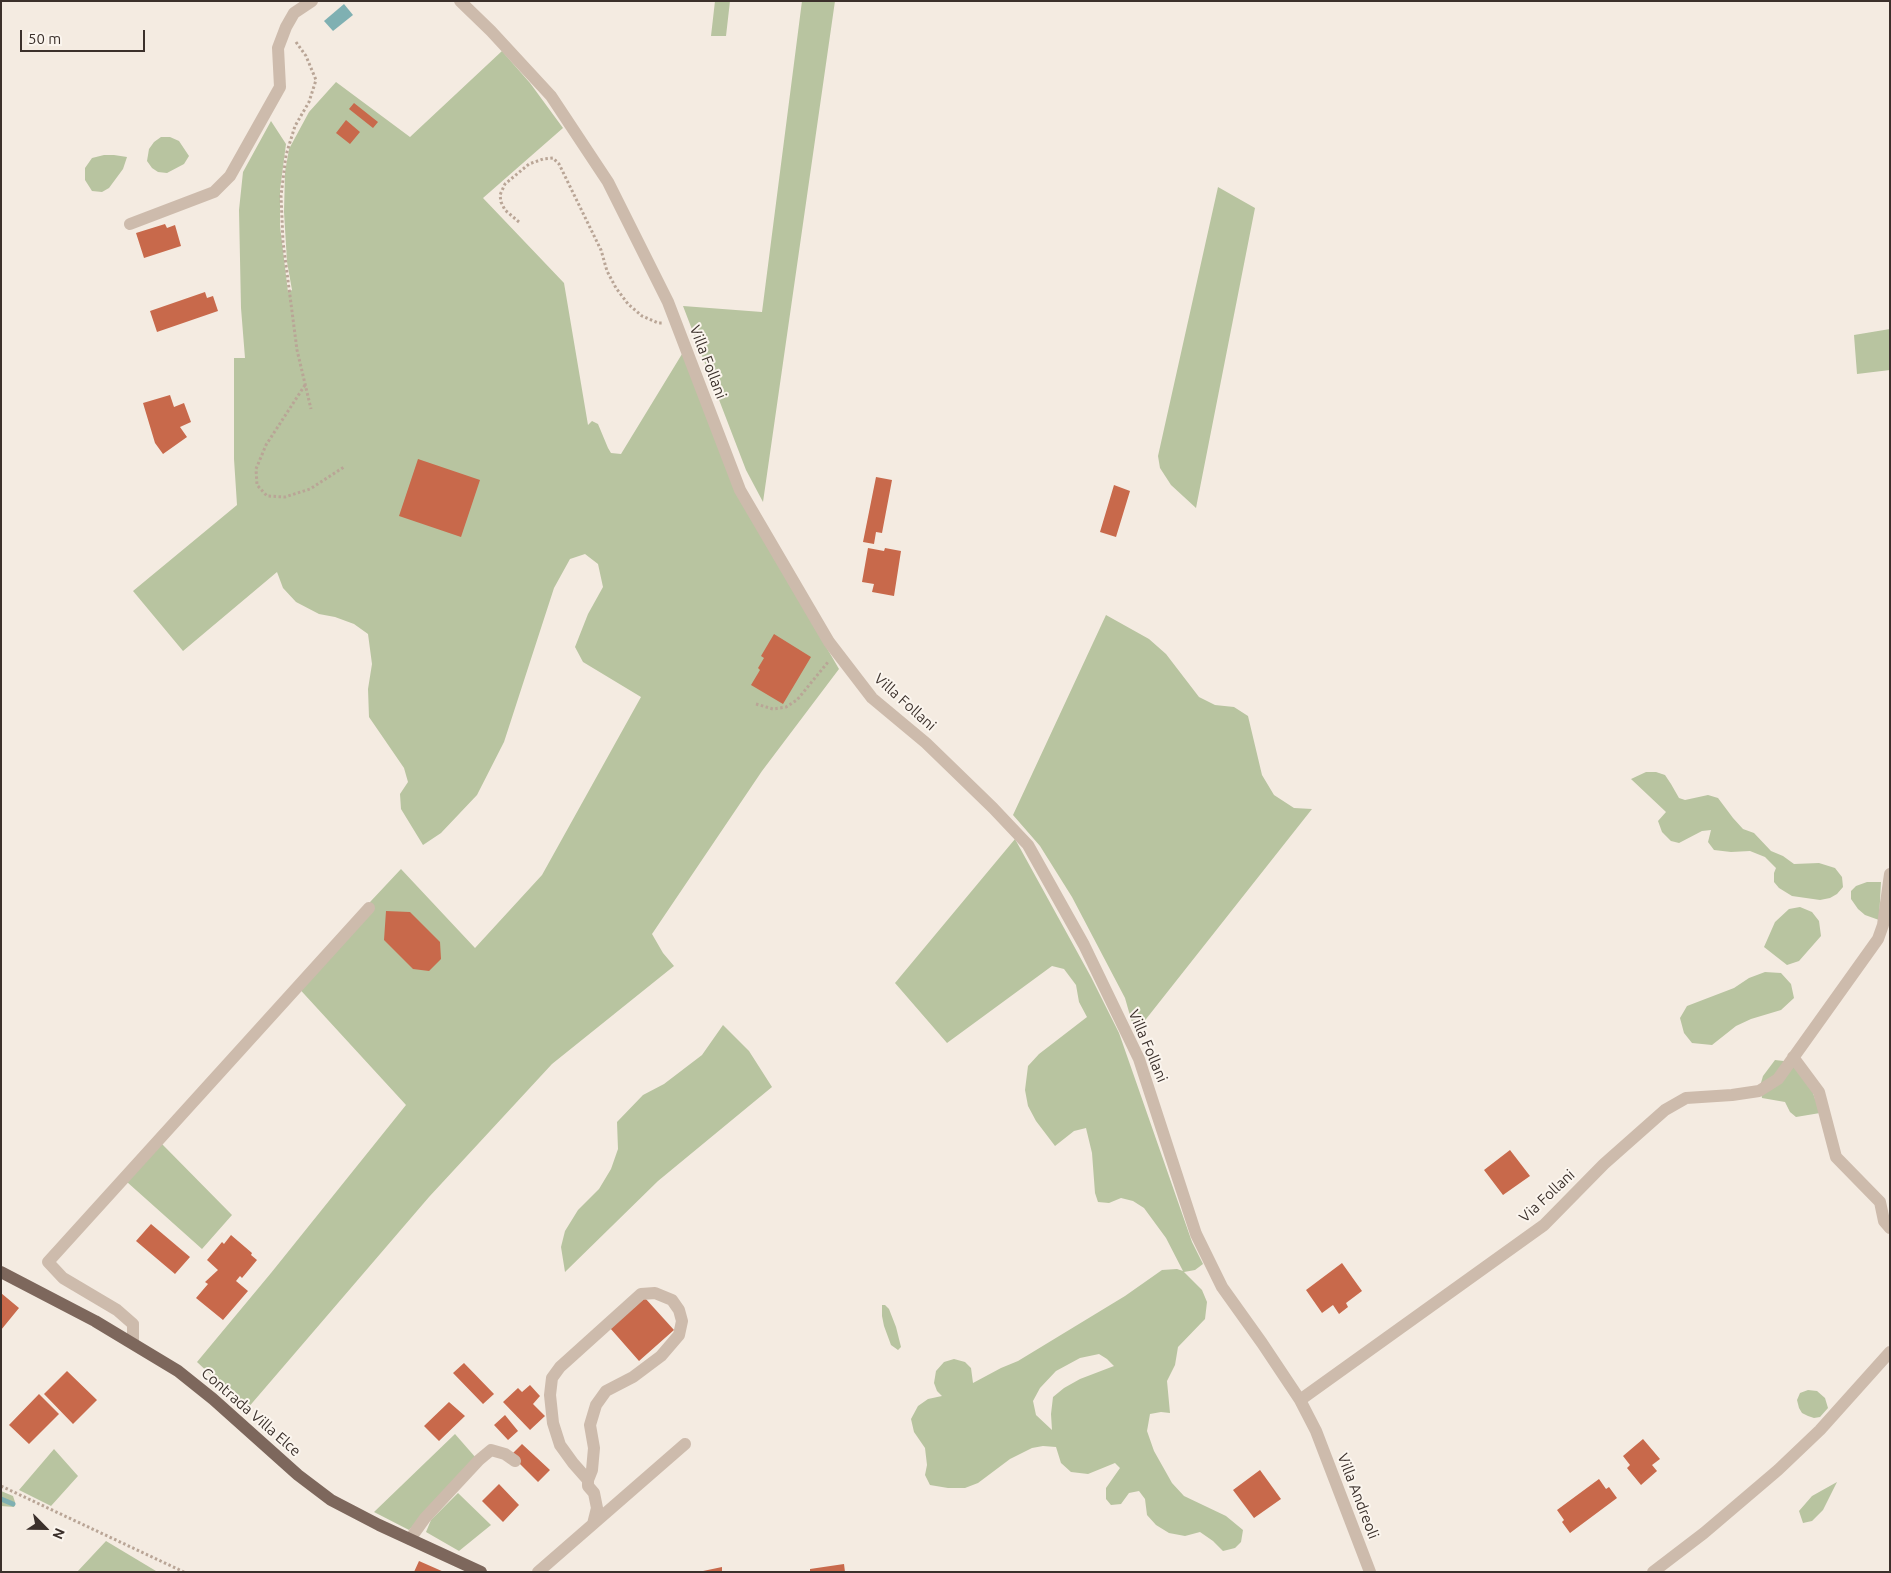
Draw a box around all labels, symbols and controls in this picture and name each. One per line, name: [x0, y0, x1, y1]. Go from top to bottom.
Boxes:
scale bar: [22, 20, 148, 52]
text: 50 m: [28, 30, 61, 47]
street label: Villa Follani: [686, 323, 730, 401]
street label: Villa Follani: [870, 670, 940, 734]
street label: Villa Follani: [1125, 1007, 1171, 1085]
street label: Via Follani: [1516, 1166, 1578, 1226]
street label: Contrada Villa Elce: [198, 1364, 304, 1460]
street label: Villa Andreoli: [1333, 1451, 1383, 1541]
north arrow: [20, 1503, 70, 1553]
text: N: [49, 1526, 68, 1542]

